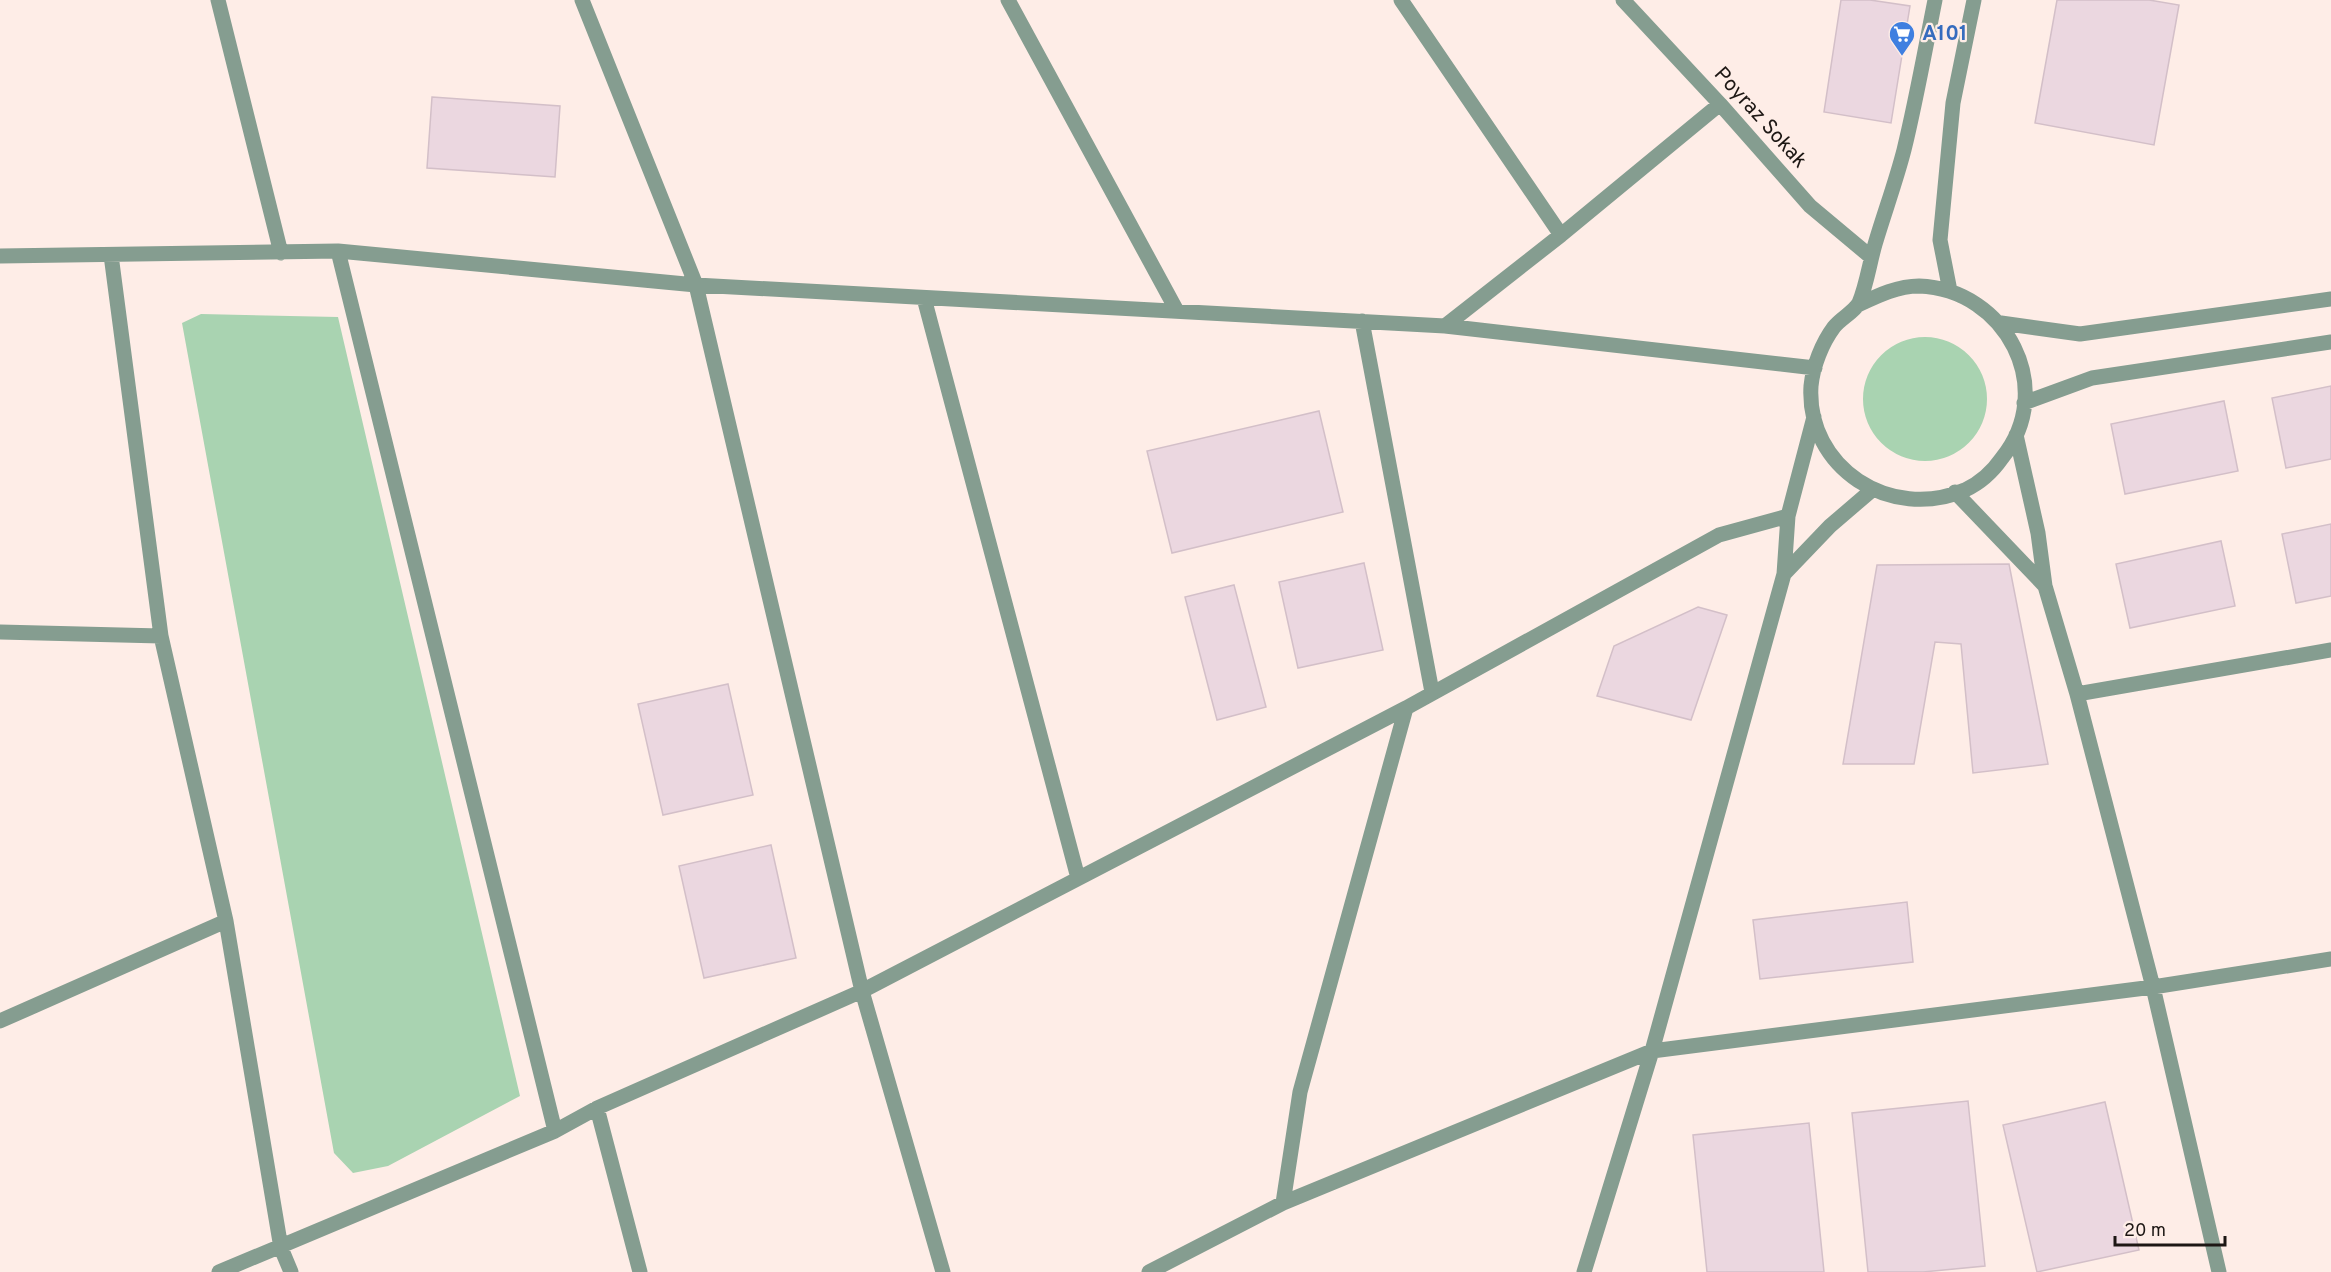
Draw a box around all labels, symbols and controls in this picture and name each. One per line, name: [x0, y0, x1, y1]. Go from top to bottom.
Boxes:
supermarket icon: A101: [1887, 19, 1917, 57]
place label: A101: [1922, 21, 1967, 48]
street label: Poyraz Sokak: [1707, 62, 1813, 174]
scale bar: [2115, 1209, 2224, 1247]
text: 20 m: [2124, 1220, 2166, 1243]

